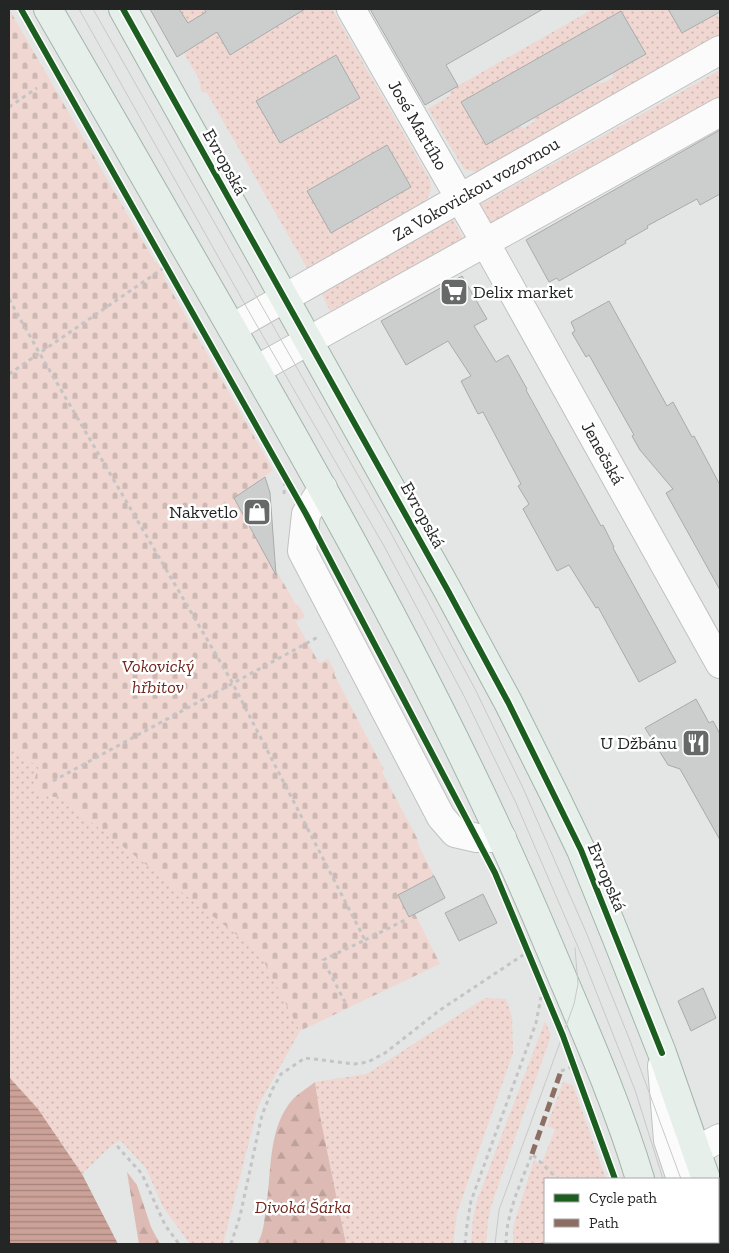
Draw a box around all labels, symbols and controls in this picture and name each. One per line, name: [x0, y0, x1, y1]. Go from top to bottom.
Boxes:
street label: José Martího: [383, 76, 453, 174]
street label: Evropská: [198, 125, 252, 199]
street label: Za Vokovickou vozovnou: [389, 132, 563, 246]
supermarket icon: Delix market: [439, 277, 469, 307]
place label: Delix market: [473, 281, 574, 303]
street label: Jenečská: [577, 417, 630, 489]
street label: Evropská: [396, 478, 450, 552]
shop icon: Nakvetlo: [242, 497, 272, 527]
place label: Nakvetlo: [169, 501, 238, 523]
park label: Vokovický hřbitov: [122, 655, 194, 698]
restaurant icon: U Džbánu: [681, 728, 711, 758]
place label: U Džbánu: [600, 732, 677, 754]
street label: Evropská: [583, 839, 631, 915]
legend: [544, 1178, 719, 1243]
text: Cycle path: [589, 1189, 658, 1207]
park label: Divoká Šárka: [255, 1196, 351, 1218]
text: Path: [589, 1214, 619, 1232]

